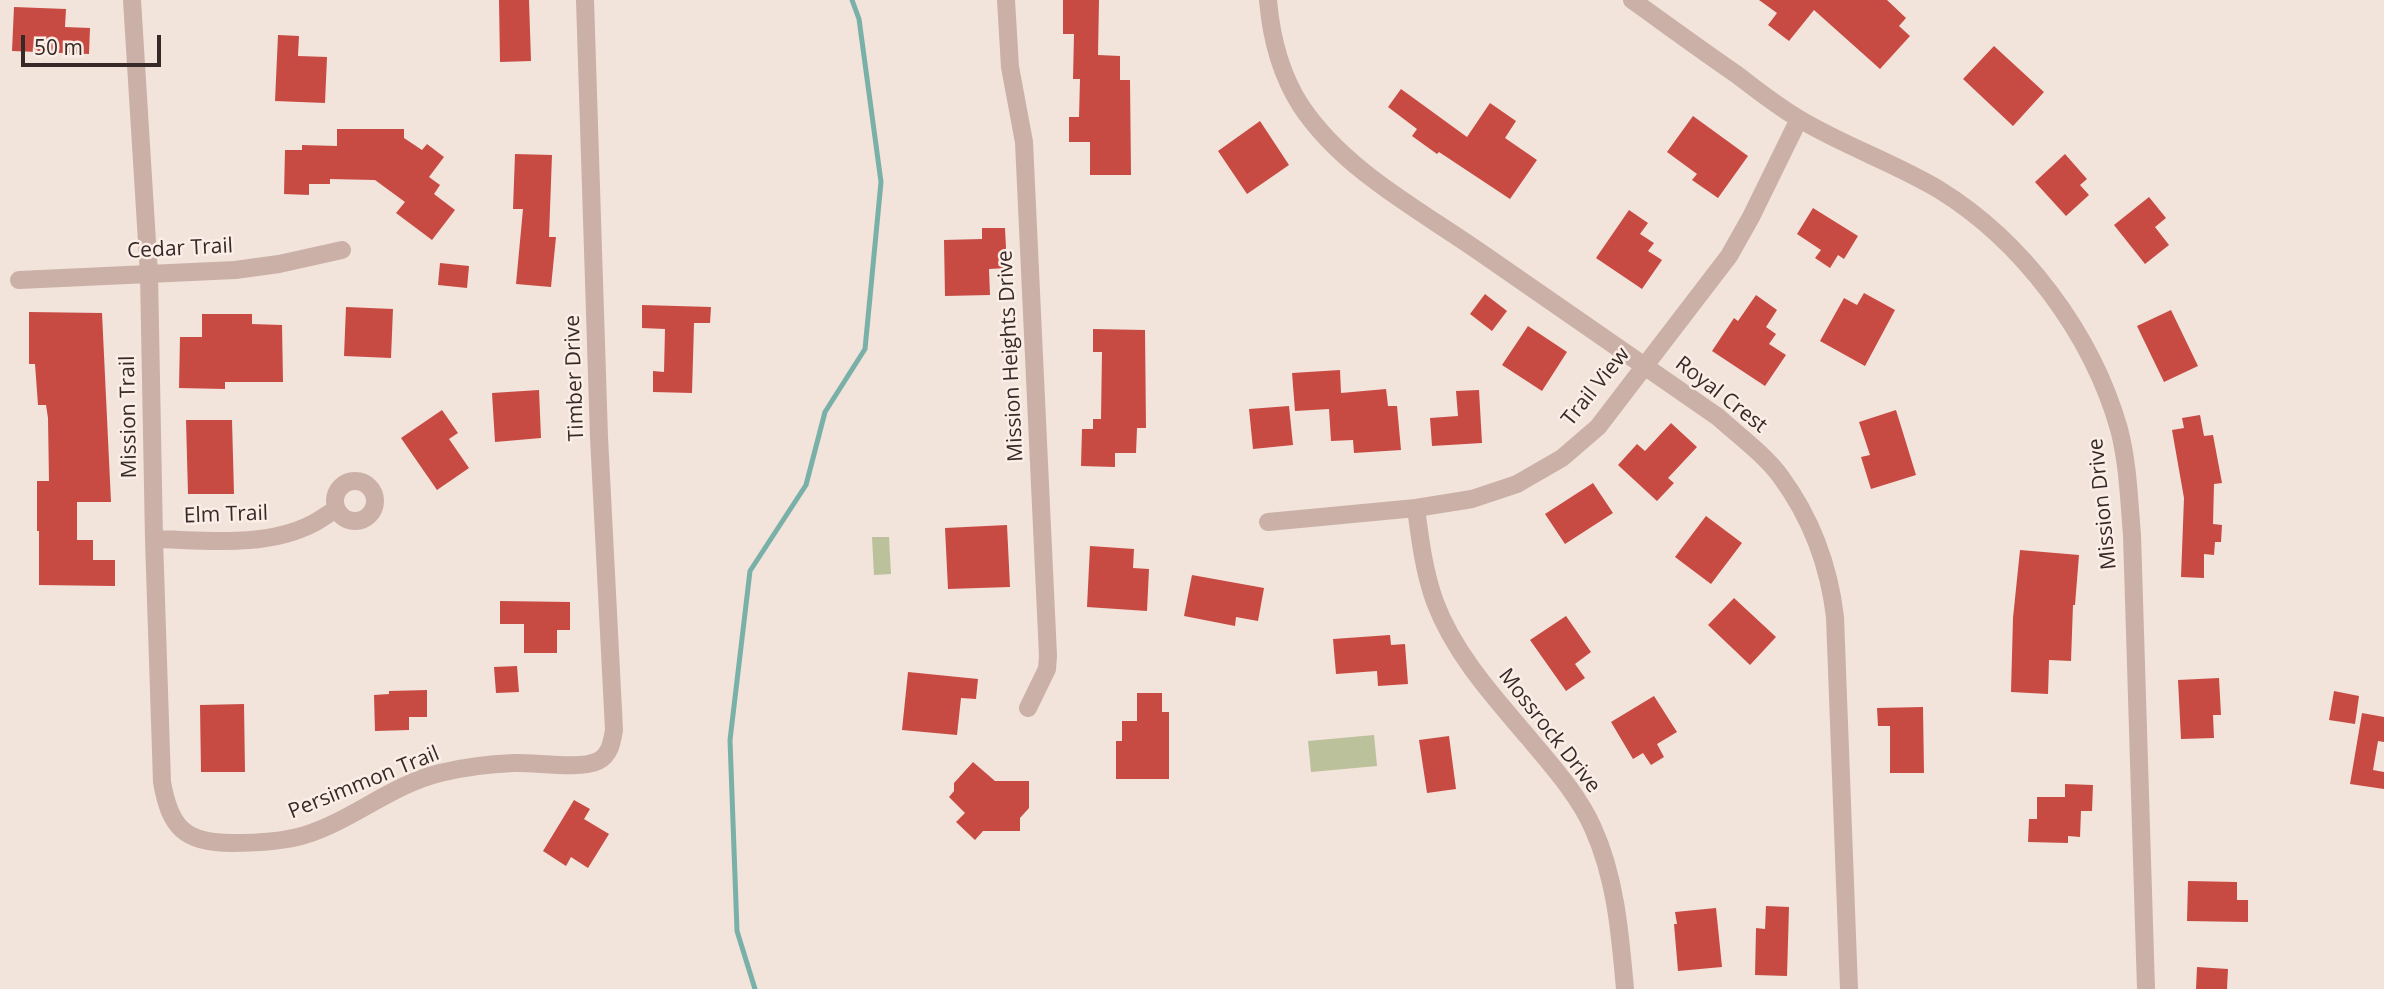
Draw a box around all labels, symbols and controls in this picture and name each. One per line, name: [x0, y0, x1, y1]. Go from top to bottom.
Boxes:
scale bar: [24, 21, 164, 65]
text: 50 m: [34, 33, 83, 61]
street label: Cedar Trail: [126, 234, 234, 264]
street label: Mission Heights Drive: [993, 250, 1029, 462]
street label: Timber Drive: [560, 314, 590, 442]
street label: Trail View: [1557, 343, 1635, 431]
street label: Royal Crest: [1670, 351, 1772, 439]
street label: Mission Trail: [115, 355, 143, 479]
street label: Mission Drive: [2084, 437, 2122, 571]
street label: Elm Trail: [183, 501, 269, 529]
street label: Mossrock Drive: [1493, 664, 1605, 798]
street label: Persimmon Trail: [285, 741, 443, 825]

